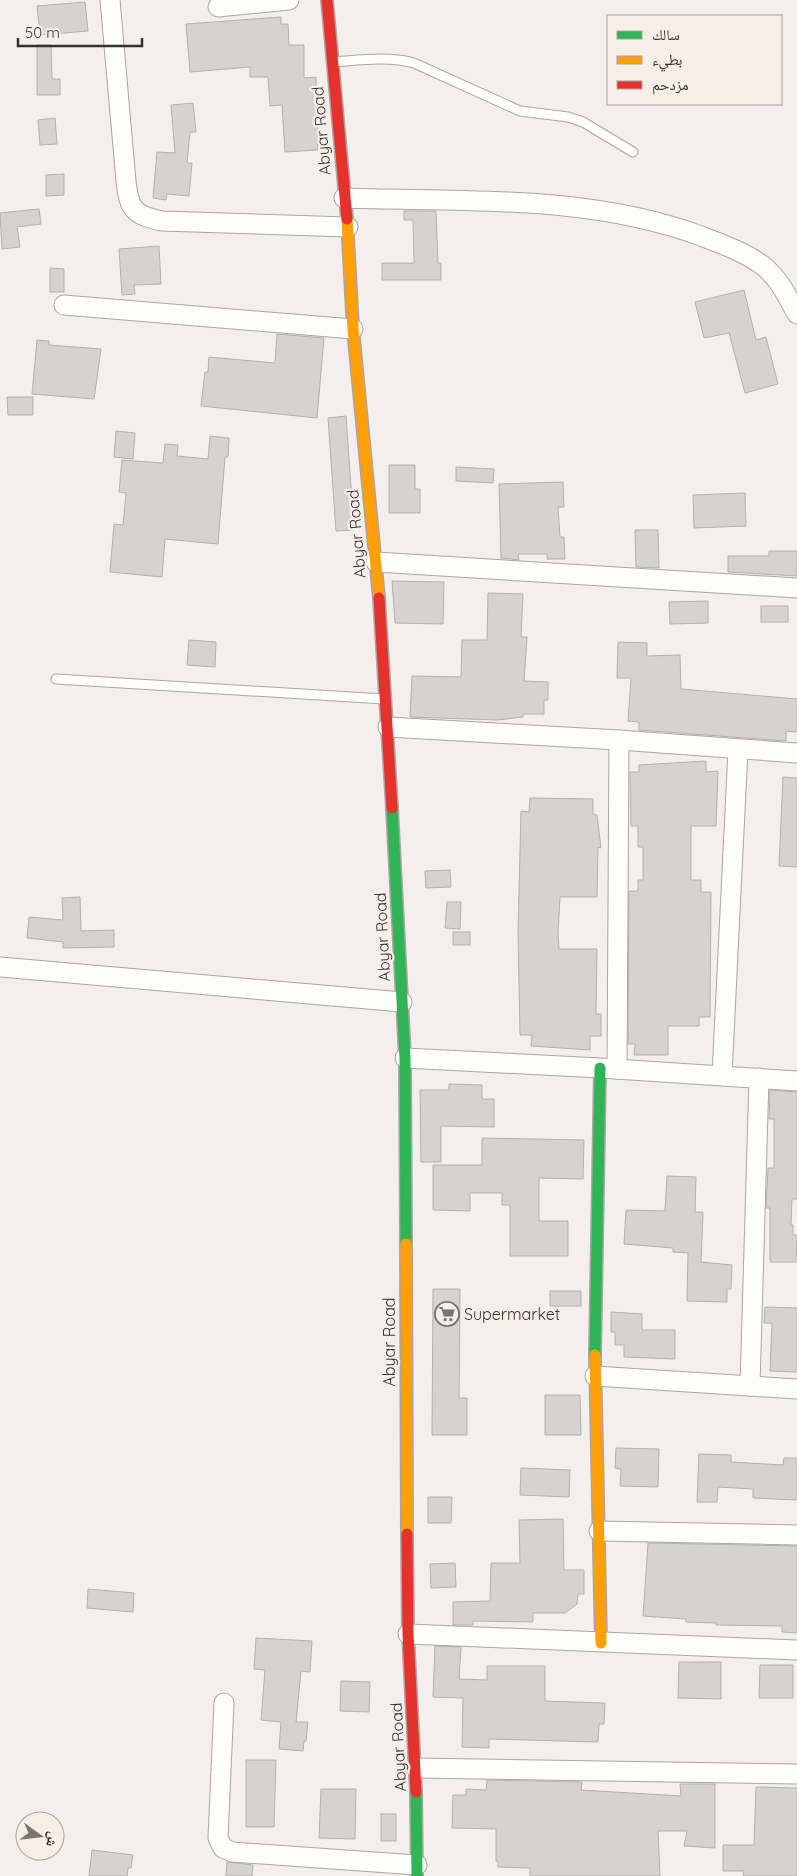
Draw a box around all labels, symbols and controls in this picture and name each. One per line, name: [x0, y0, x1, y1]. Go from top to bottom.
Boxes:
scale bar: [18, 15, 141, 47]
legend: [607, 15, 782, 105]
text: 50 m: [25, 23, 60, 42]
text: سالك: [652, 25, 680, 44]
text: بطيء: [652, 50, 682, 72]
text: مزدحم: [652, 75, 689, 95]
street label: Abyar Road: [307, 86, 335, 176]
street label: Abyar Road: [342, 489, 370, 579]
street label: Abyar Road: [370, 892, 394, 982]
street label: Abyar Road: [379, 1297, 399, 1387]
supermarket icon: Supermarket: [434, 1301, 460, 1327]
place label: Supermarket: [464, 1304, 560, 1324]
street label: Abyar Road: [386, 1702, 410, 1792]
north arrow: [15, 1811, 65, 1861]
text: ش: [42, 1830, 63, 1849]

